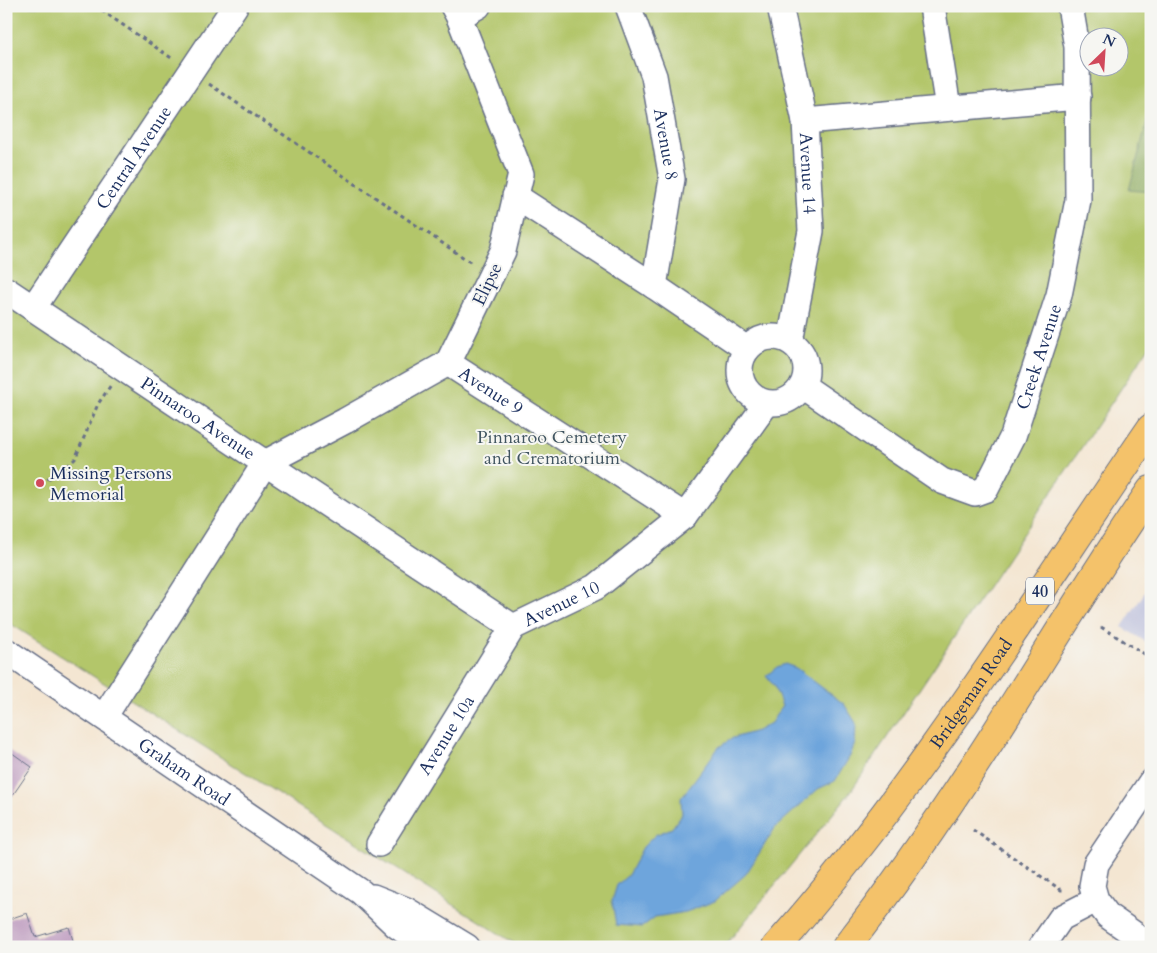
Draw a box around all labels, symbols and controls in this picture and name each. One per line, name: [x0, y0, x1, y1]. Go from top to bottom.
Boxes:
north arrow: [1080, 28, 1130, 78]
text: N: [1100, 29, 1119, 52]
street label: Central Avenue: [90, 101, 178, 215]
street label: Avenue 8: [647, 107, 684, 182]
street label: Avenue 14: [793, 132, 822, 215]
street label: Elipse: [466, 259, 508, 310]
street label: Creek Avenue: [1010, 301, 1068, 413]
street label: Avenue 9: [453, 361, 528, 421]
street label: Pinnaroo Avenue: [135, 371, 260, 466]
park label: Pinnaroo Cemetery and Crematorium: [477, 425, 628, 471]
place label: Missing Persons Memorial: [50, 461, 172, 507]
marker: Missing Persons Memorial: [34, 477, 46, 489]
street label: Avenue 10: [520, 575, 604, 633]
road number: 40: [1026, 578, 1054, 604]
street label: Bridgeman Road: [924, 633, 1019, 754]
street label: Avenue 10a: [413, 691, 481, 780]
street label: Graham Road: [133, 732, 235, 812]

